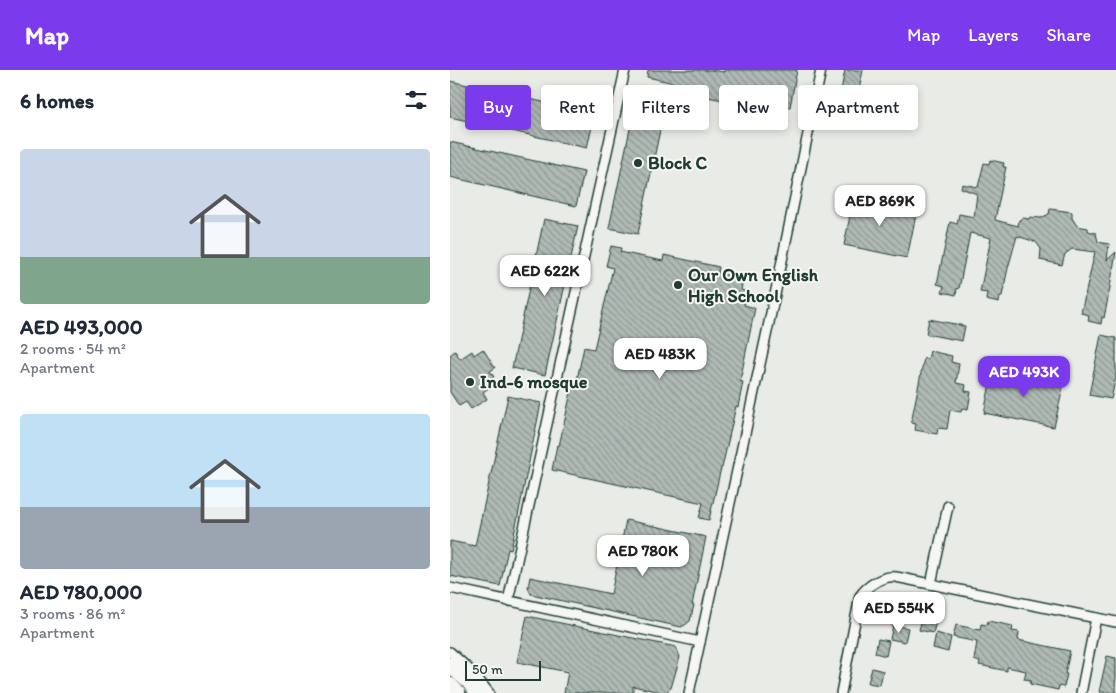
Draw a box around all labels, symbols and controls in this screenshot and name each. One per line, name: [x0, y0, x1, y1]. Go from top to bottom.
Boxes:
text: Map: [25, 21, 69, 50]
text: Map: [907, 24, 940, 46]
text: Layers: [968, 24, 1018, 46]
text: Share: [1046, 24, 1091, 46]
chip: Buy: [465, 85, 531, 130]
chip: Rent: [541, 85, 613, 130]
chip: Filters: [623, 85, 709, 130]
chip: New: [719, 85, 788, 130]
chip: Apartment: [798, 85, 918, 130]
icon: filters: [402, 86, 430, 114]
text: 6 homes: [20, 88, 94, 113]
place label: Block C: [648, 152, 707, 174]
marker: Block C: [632, 157, 644, 169]
icon: home: [180, 181, 270, 271]
pin: AED 869K: [828, 184, 932, 227]
text: AED 869K: [845, 191, 915, 210]
pin: AED 622K: [493, 254, 597, 297]
text: AED 622K: [511, 261, 579, 280]
place label: Our Own English High School: [688, 264, 819, 307]
marker: Our Own English High School: [672, 279, 684, 291]
text: AED 493,000: [20, 314, 143, 339]
pin: AED 483K: [608, 338, 712, 380]
text: 2 rooms · 54 m²: [20, 339, 126, 358]
text: AED 483K: [625, 344, 695, 363]
pin: AED 493K: [972, 356, 1076, 398]
text: Apartment: [20, 358, 95, 377]
text: AED 493K: [989, 362, 1059, 381]
place label: Ind-6 mosque: [480, 371, 588, 393]
marker: Ind-6 mosque: [464, 376, 476, 388]
icon: home: [180, 446, 270, 536]
pin: AED 780K: [591, 534, 695, 577]
text: AED 780K: [608, 541, 678, 560]
text: AED 780,000: [20, 579, 142, 604]
pin: AED 554K: [847, 592, 951, 634]
text: AED 554K: [864, 598, 934, 617]
text: 3 rooms · 86 m²: [20, 604, 125, 623]
text: Apartment: [20, 623, 95, 642]
scale bar: [465, 658, 541, 681]
text: 50 m: [472, 661, 503, 678]

